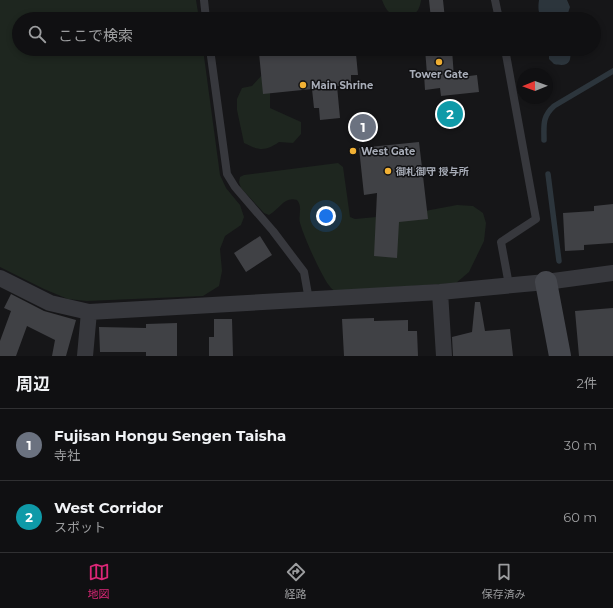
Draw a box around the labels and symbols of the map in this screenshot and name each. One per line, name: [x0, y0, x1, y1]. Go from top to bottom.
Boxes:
marker: Tower Gate: [434, 57, 444, 67]
place label: Tower Gate: [409, 68, 469, 81]
north arrow: [517, 68, 553, 104]
place label: Main Shrine: [311, 79, 373, 92]
marker: Main Shrine: [298, 80, 308, 90]
pin: 2: [437, 99, 463, 129]
pin: 1: [350, 112, 376, 142]
place label: West Gate: [361, 145, 415, 158]
marker: West Gate: [348, 146, 358, 156]
place label: 御札御守 授与所: [395, 165, 469, 178]
marker: 御札御守 授与所: [383, 166, 393, 176]
your location: [316, 206, 336, 226]

